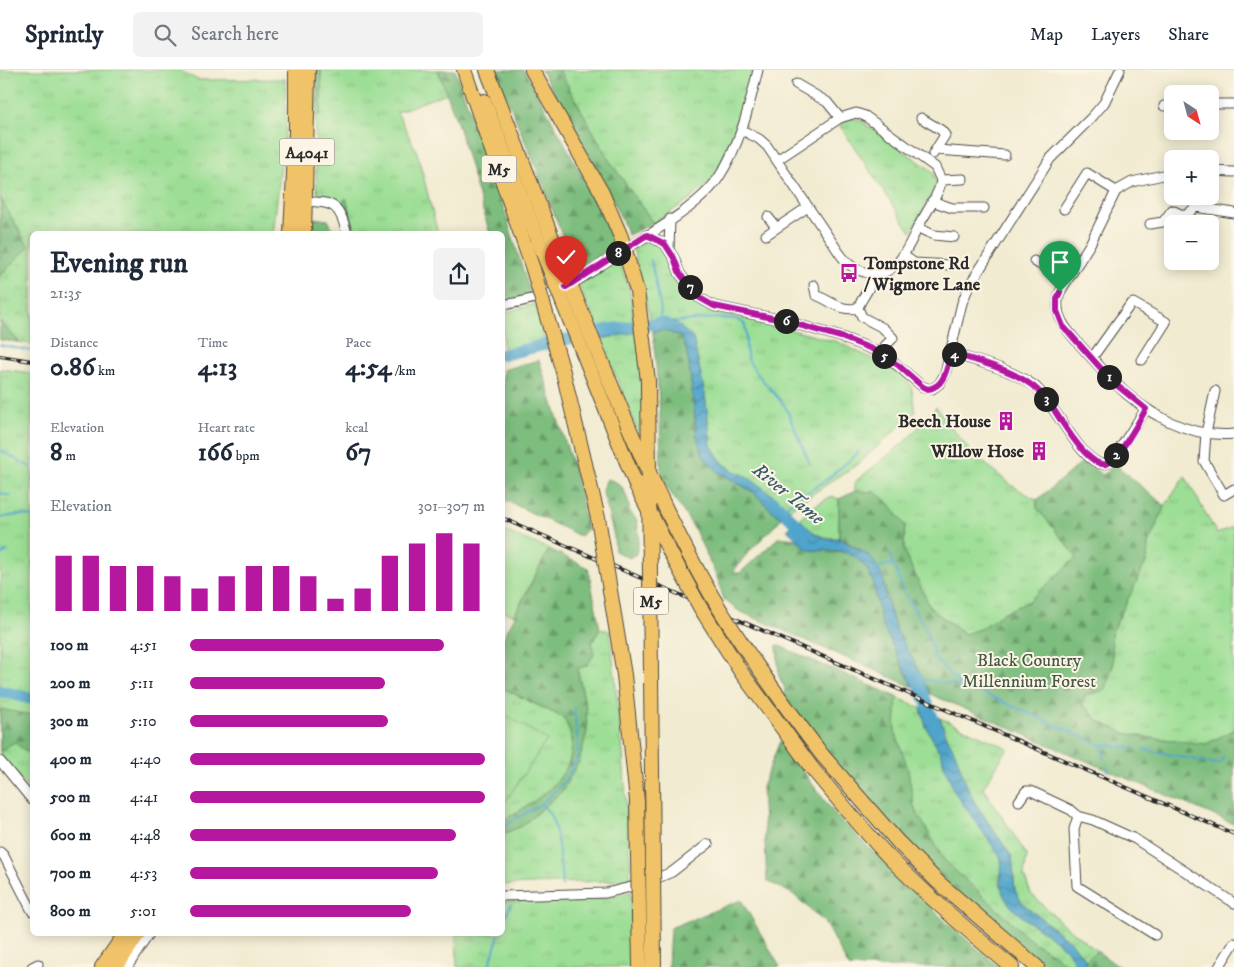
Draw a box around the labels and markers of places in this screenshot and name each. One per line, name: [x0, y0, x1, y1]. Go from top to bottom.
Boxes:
pin: [545, 236, 587, 287]
pin: 8: [606, 240, 630, 266]
pin: [1039, 241, 1081, 292]
place label: Tompstone Rd / Wigmore Lane: [863, 253, 981, 296]
bus stop icon: Tompstone Rd / Wigmore Lane: [838, 262, 860, 284]
pin: 7: [678, 274, 702, 300]
pin: 6: [774, 308, 798, 334]
pin: 4: [942, 342, 966, 366]
pin: 5: [872, 344, 896, 368]
pin: 1: [1096, 364, 1122, 390]
pin: 3: [1034, 386, 1058, 412]
building icon: Beech House: [995, 410, 1017, 432]
place label: Beech House: [898, 411, 992, 433]
building icon: Willow Hose: [1028, 440, 1050, 462]
place label: Willow Hose: [930, 441, 1025, 463]
pin: 2: [1104, 442, 1128, 468]

